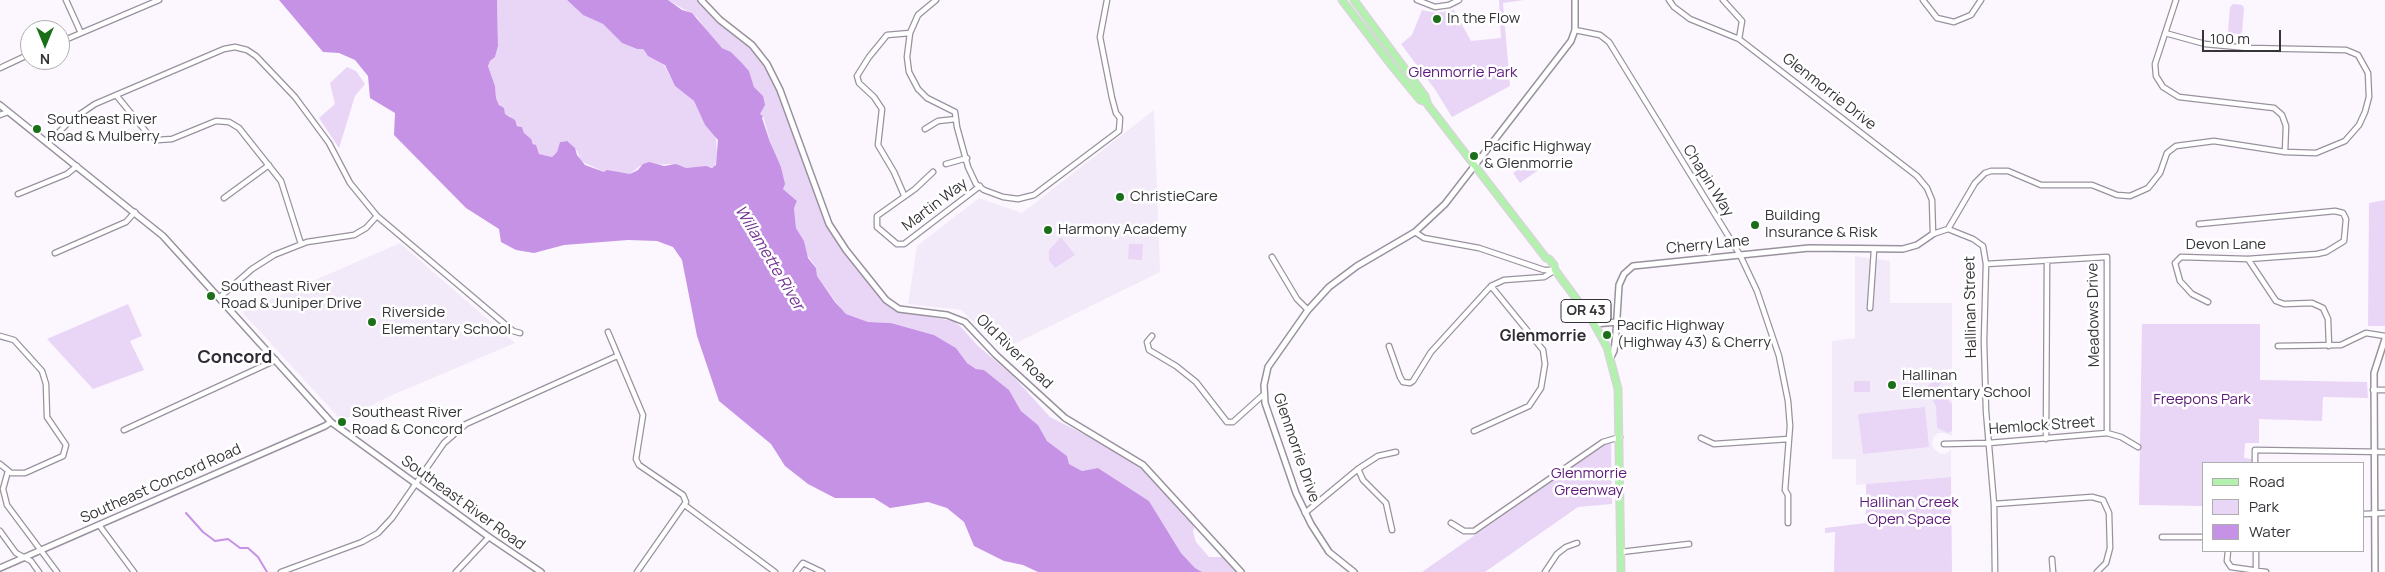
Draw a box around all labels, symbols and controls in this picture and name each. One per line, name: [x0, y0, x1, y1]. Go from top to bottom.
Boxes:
place label: In the Flow: [1447, 10, 1520, 28]
marker: In the Flow: [1431, 13, 1443, 25]
north arrow: [20, 20, 70, 70]
scale bar: [2205, 20, 2284, 52]
text: 100 m: [2210, 28, 2250, 49]
text: N: [40, 50, 50, 69]
street label: Glenmorrie Drive: [1778, 50, 1880, 134]
park label: Glenmorrie Park: [1408, 64, 1518, 82]
place label: Southeast River Road & Mulberry: [47, 111, 160, 146]
marker: Southeast River Road & Mulberry: [31, 123, 43, 135]
place label: Pacific Highway & Glenmorrie: [1484, 138, 1591, 173]
street label: Chapin Way: [1679, 142, 1737, 220]
marker: Pacific Highway & Glenmorrie: [1468, 150, 1480, 162]
street label: Martin Way: [899, 175, 971, 235]
place label: ChristieCare: [1130, 188, 1218, 206]
marker: ChristieCare: [1114, 191, 1126, 203]
water label: Willamette River: [730, 202, 808, 314]
place label: Building Insurance & Risk: [1765, 207, 1877, 242]
marker: Building Insurance & Risk: [1749, 219, 1761, 231]
place label: Harmony Academy: [1058, 221, 1187, 239]
marker: Harmony Academy: [1042, 224, 1054, 236]
street label: Cherry Lane: [1665, 232, 1751, 258]
street label: Devon Lane: [2186, 236, 2266, 254]
street label: Hallinan Street: [1961, 256, 1981, 358]
street label: Meadows Drive: [2084, 263, 2104, 367]
place label: Southeast River Road & Juniper Drive: [221, 278, 362, 313]
marker: Southeast River Road & Juniper Drive: [205, 290, 217, 302]
road number: OR 43: [1561, 300, 1611, 322]
place label: Riverside Elementary School: [382, 304, 511, 339]
street label: Old River Road: [972, 311, 1056, 393]
marker: Riverside Elementary School: [366, 316, 378, 328]
place label: Pacific Highway (Highway 43) & Cherry: [1617, 317, 1771, 352]
district label: Glenmorrie: [1500, 327, 1586, 347]
marker: Pacific Highway (Highway 43) & Cherry: [1601, 329, 1613, 341]
district label: Concord: [198, 347, 272, 369]
place label: Hallinan Elementary School: [1902, 367, 2031, 402]
marker: Hallinan Elementary School: [1886, 379, 1898, 391]
street label: Glenmorrie Drive: [1269, 391, 1323, 505]
park label: Freepons Park: [2153, 391, 2251, 409]
place label: Southeast River Road & Concord: [352, 404, 463, 439]
street label: Hemlock Street: [1988, 413, 2096, 439]
marker: Southeast River Road & Concord: [336, 416, 348, 428]
street label: Southeast Concord Road: [78, 440, 244, 528]
street label: Southeast River Road: [398, 452, 528, 554]
legend: [2202, 462, 2365, 552]
park label: Glenmorrie Greenway: [1551, 465, 1627, 500]
text: Road: [2249, 471, 2285, 492]
park label: Hallinan Creek Open Space: [1859, 494, 1959, 529]
text: Park: [2249, 496, 2279, 517]
text: Water: [2249, 521, 2291, 542]

